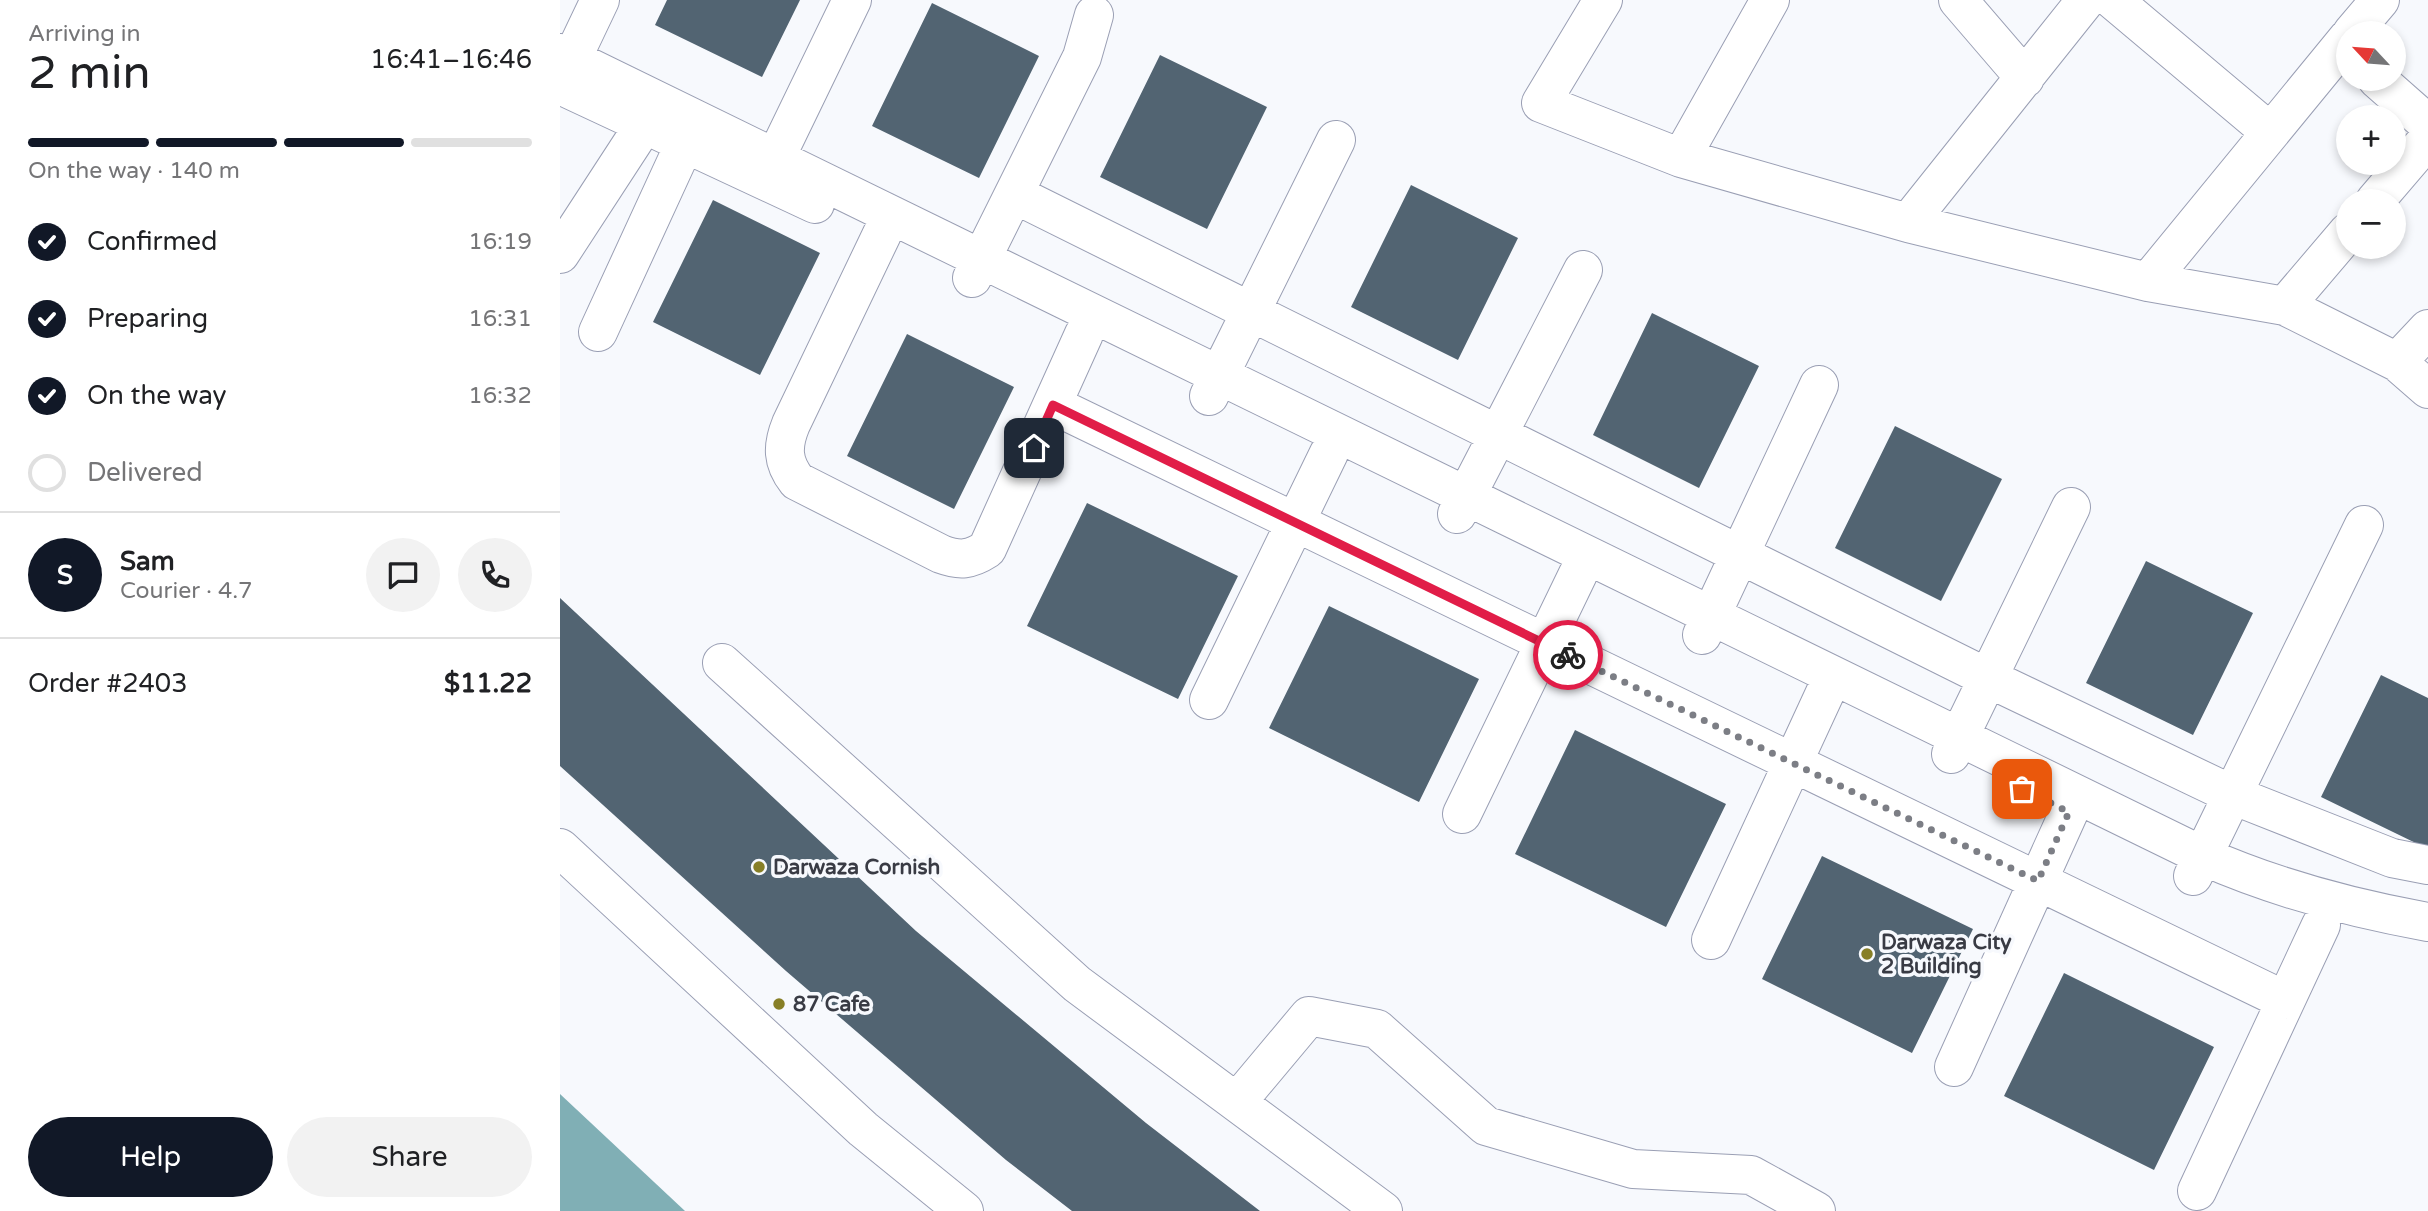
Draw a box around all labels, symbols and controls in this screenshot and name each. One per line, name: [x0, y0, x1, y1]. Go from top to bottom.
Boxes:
text: Arriving in: [28, 20, 141, 48]
north arrow: [2336, 21, 2406, 91]
map controls: [2336, 21, 2406, 259]
text: 16:41–16:46: [370, 44, 532, 75]
text: 2 min: [28, 46, 151, 101]
button: +: [2336, 105, 2406, 175]
text: On the way · 140 m: [28, 157, 240, 185]
button: −: [2336, 189, 2406, 259]
icon: check: [28, 223, 66, 261]
text: Confirmed: [87, 226, 217, 257]
text: 16:19: [468, 228, 532, 256]
icon: check: [28, 300, 66, 338]
text: Preparing: [87, 303, 208, 334]
text: 16:31: [468, 305, 532, 333]
icon: check: [28, 377, 66, 415]
text: On the way: [87, 380, 227, 411]
text: 16:32: [468, 382, 532, 410]
pin: [1004, 418, 1064, 478]
icon: home: [1015, 429, 1053, 467]
text: Delivered: [87, 457, 203, 488]
button: chat: [366, 538, 440, 612]
button: phone: [458, 538, 532, 612]
text: Sam: [120, 546, 175, 577]
text: S: [57, 560, 73, 591]
text: Courier · 4.7: [120, 577, 253, 605]
courier: [1533, 620, 1603, 690]
icon: bike: [1549, 636, 1587, 674]
text: Order #2403: [28, 668, 188, 699]
text: $11.22: [444, 668, 532, 699]
pin: [1992, 759, 2052, 819]
icon: bag: [2003, 770, 2041, 808]
place label: Darwaza Cornish: [773, 855, 940, 880]
marker: Darwaza Cornish: [751, 859, 767, 875]
place label: Darwaza City 2 Building: [1881, 930, 2012, 979]
marker: Darwaza City 2 Building: [1859, 946, 1875, 962]
place label: 87 Cafe: [793, 992, 870, 1017]
marker: 87 Cafe: [771, 996, 787, 1012]
button: Help: [28, 1117, 273, 1197]
button: Share: [287, 1117, 532, 1197]

